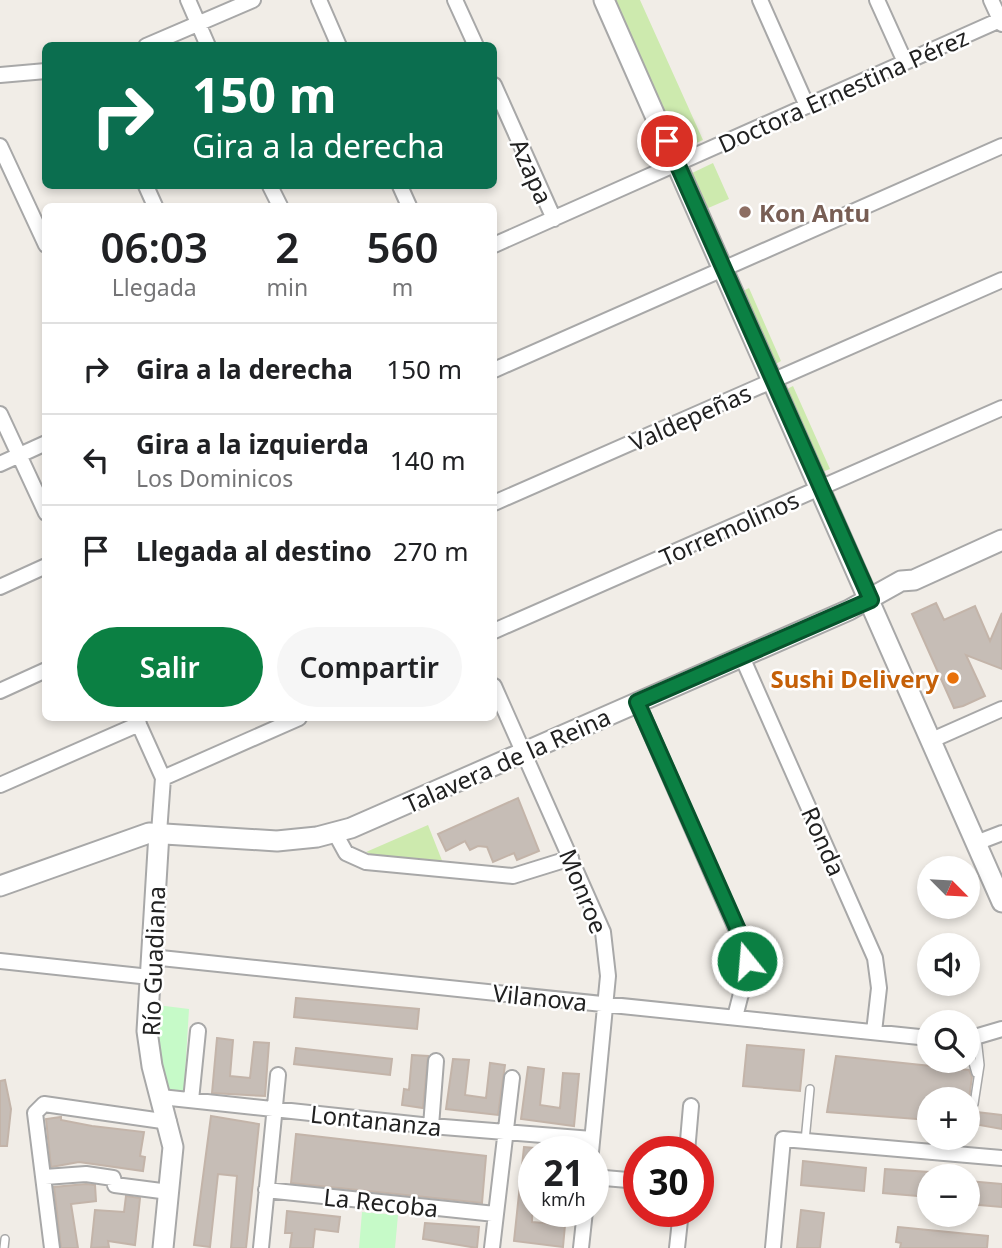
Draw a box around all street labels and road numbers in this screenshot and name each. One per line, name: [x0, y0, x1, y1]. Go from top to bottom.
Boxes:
street label: Doctora Ernestina Pérez: [713, 20, 973, 160]
street label: Azapa: [503, 133, 561, 209]
street label: Valdepeñas: [624, 375, 756, 459]
street label: Torremolinos: [654, 483, 804, 573]
street label: Talavera de la Reina: [399, 700, 615, 820]
street label: Ronda: [794, 801, 854, 881]
street label: Monroe: [552, 844, 616, 938]
street label: Río Guadiana: [134, 885, 172, 1037]
street label: Vilanova: [491, 976, 589, 1018]
street label: Lontananza: [309, 1097, 443, 1143]
street label: La Recoba: [322, 1180, 440, 1224]

